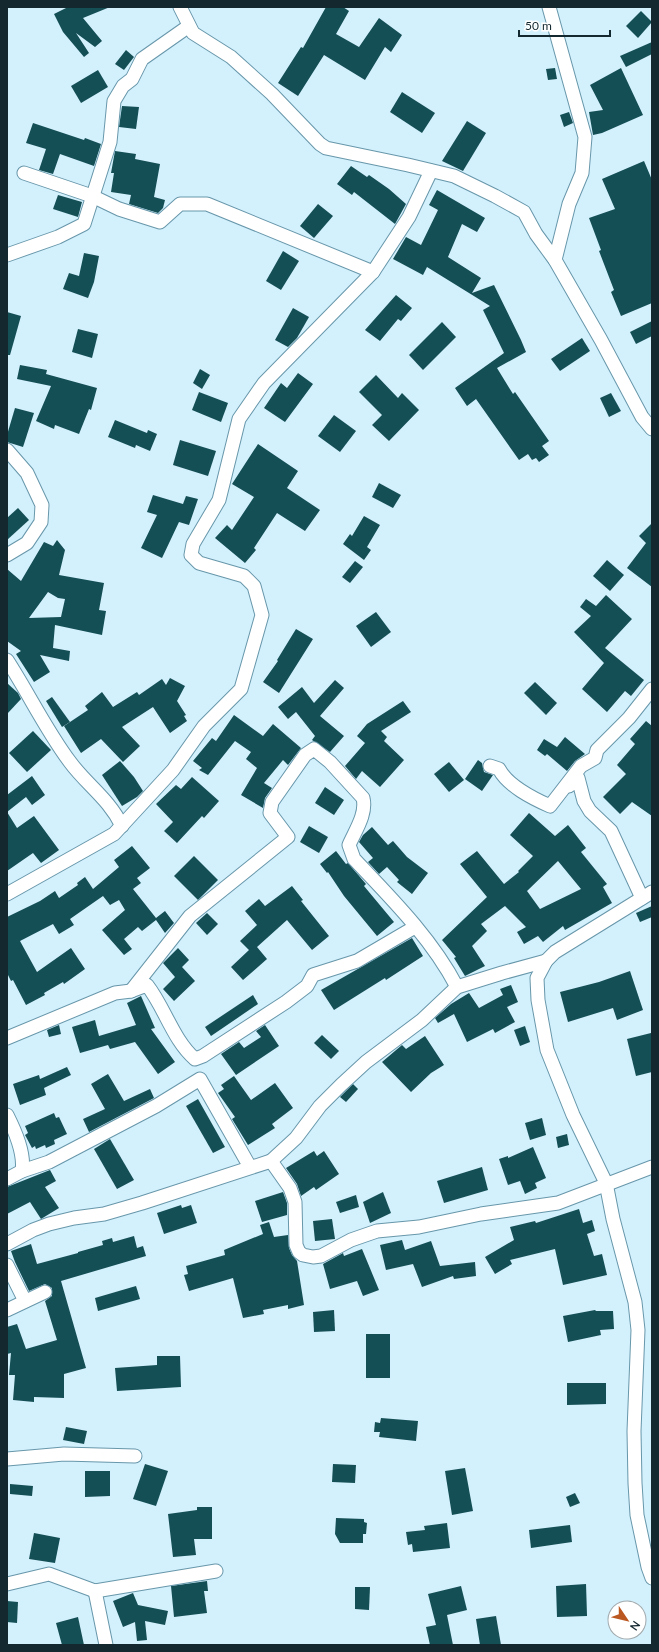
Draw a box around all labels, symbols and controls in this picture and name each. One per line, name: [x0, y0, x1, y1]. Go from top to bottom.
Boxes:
scale bar: [519, 12, 610, 38]
text: 50 m: [525, 18, 552, 33]
north arrow: [607, 1600, 647, 1640]
text: N: [628, 1619, 643, 1633]

